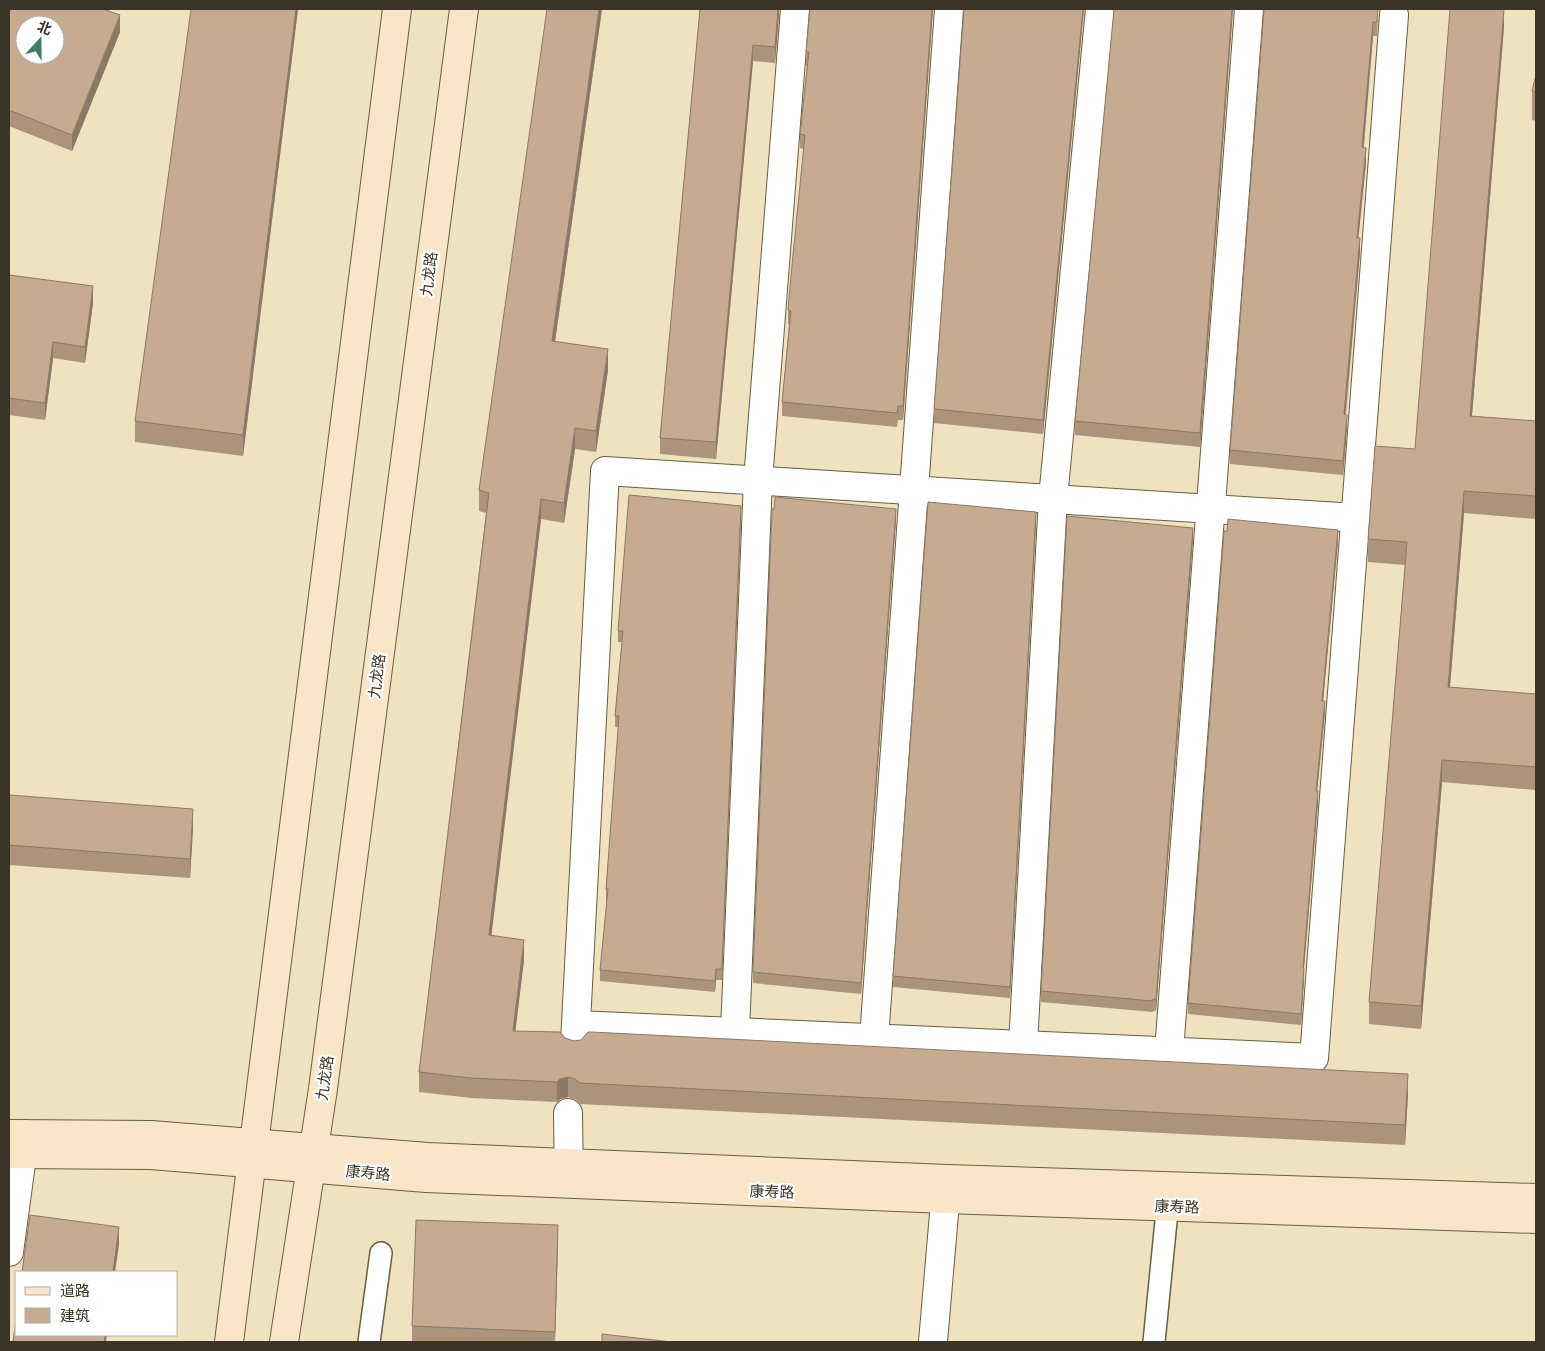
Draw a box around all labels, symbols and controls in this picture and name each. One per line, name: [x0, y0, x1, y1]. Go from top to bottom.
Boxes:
north arrow: [15, 15, 65, 65]
text: 北: [35, 18, 54, 38]
street label: 九龙路: [417, 251, 440, 297]
street label: 九龙路: [365, 653, 388, 699]
street label: 九龙路: [313, 1054, 336, 1101]
street label: 康寿路: [345, 1162, 391, 1183]
street label: 康寿路: [749, 1182, 795, 1201]
street label: 康寿路: [1154, 1197, 1200, 1216]
legend: [15, 1271, 178, 1336]
text: 道路: [60, 1282, 90, 1299]
text: 建筑: [60, 1307, 90, 1324]

